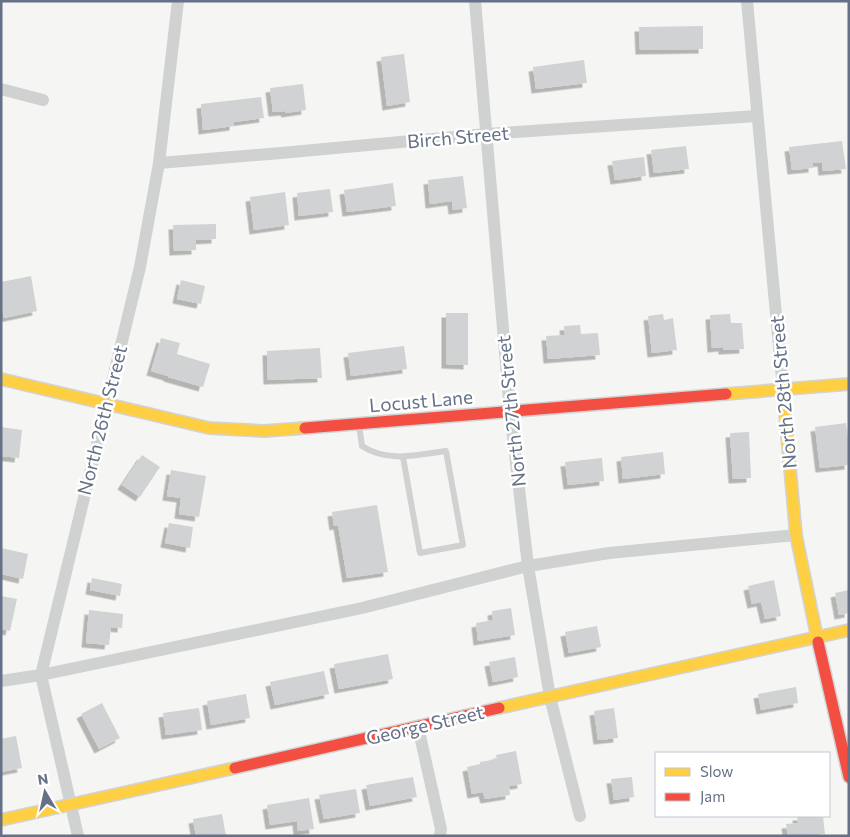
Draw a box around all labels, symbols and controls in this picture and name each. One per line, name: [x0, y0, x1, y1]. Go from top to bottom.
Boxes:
street label: Birch Street: [406, 121, 510, 152]
street label: North 28th Street: [764, 314, 801, 470]
street label: North 27th Street: [491, 334, 530, 488]
street label: North 26th Street: [72, 342, 131, 497]
street label: Locust Lane: [368, 385, 474, 416]
street label: George Street: [364, 700, 486, 749]
legend: [655, 752, 830, 817]
text: Slow: [700, 762, 733, 780]
north arrow: [20, 767, 70, 817]
text: N: [36, 769, 49, 788]
text: Jam: [700, 787, 725, 805]

